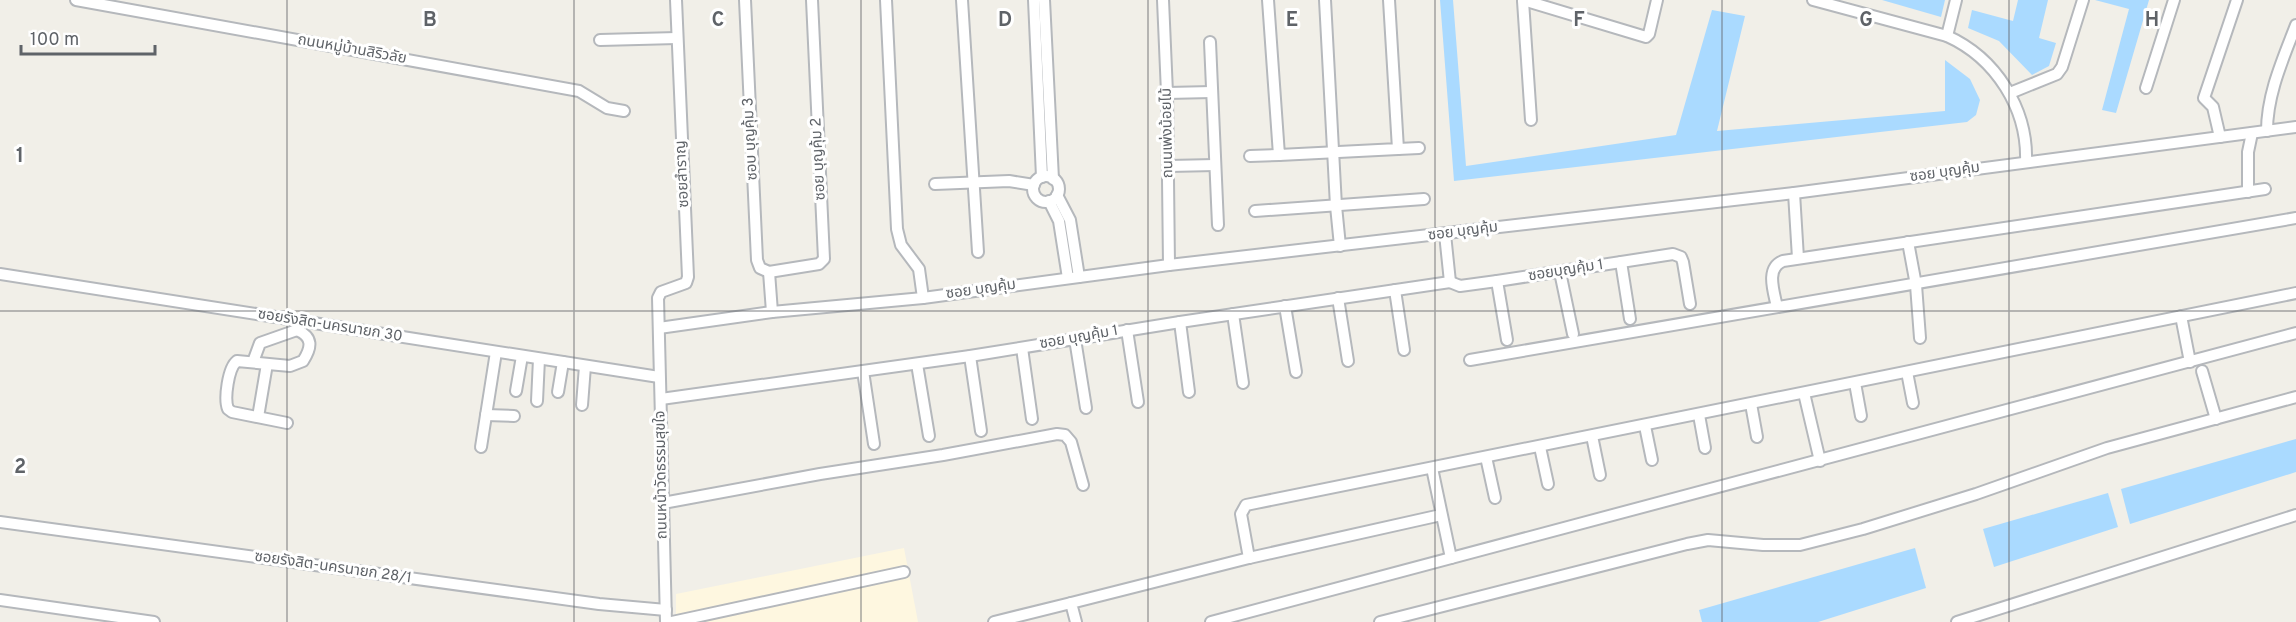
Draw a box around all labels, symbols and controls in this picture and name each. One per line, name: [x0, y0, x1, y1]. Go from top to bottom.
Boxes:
text: B: [423, 8, 437, 34]
text: C: [712, 8, 724, 34]
text: D: [998, 8, 1012, 34]
text: E: [1286, 8, 1298, 34]
text: F: [1573, 8, 1585, 34]
text: G: [1859, 8, 1873, 34]
text: H: [2145, 8, 2159, 34]
scale bar: [21, 18, 154, 56]
text: 100 m: [30, 29, 79, 52]
street label: ถนนหมู่บ้านสิริวลัย: [296, 30, 408, 69]
street label: ถนนเพ่งน้อยไม้: [1157, 87, 1178, 178]
street label: ซอบ บุญคุ้ม 3: [739, 97, 763, 181]
street label: ซอย บุญคุ้ม 2: [807, 117, 831, 201]
street label: ซอยสำราญ: [672, 140, 694, 208]
text: 1: [16, 144, 24, 170]
street label: ซอย บุญคุ้ม: [1909, 159, 1981, 187]
street label: ซอย บุญคุ้ม: [1427, 218, 1499, 246]
street label: ซอยบุญคุ้ม 1: [1527, 256, 1605, 286]
street label: ซอย บุญคุ้ม: [945, 276, 1017, 304]
street label: ซอยรังสิต-นครนายก 30: [256, 305, 404, 347]
street label: ซอย บุญคุ้ม 1: [1038, 322, 1120, 354]
street label: ถนนหน้าวัดธรรมสุขใจ: [651, 410, 673, 540]
text: 2: [14, 455, 26, 481]
street label: ซอยรังสิต-นครนายก 28/1: [253, 548, 413, 588]

